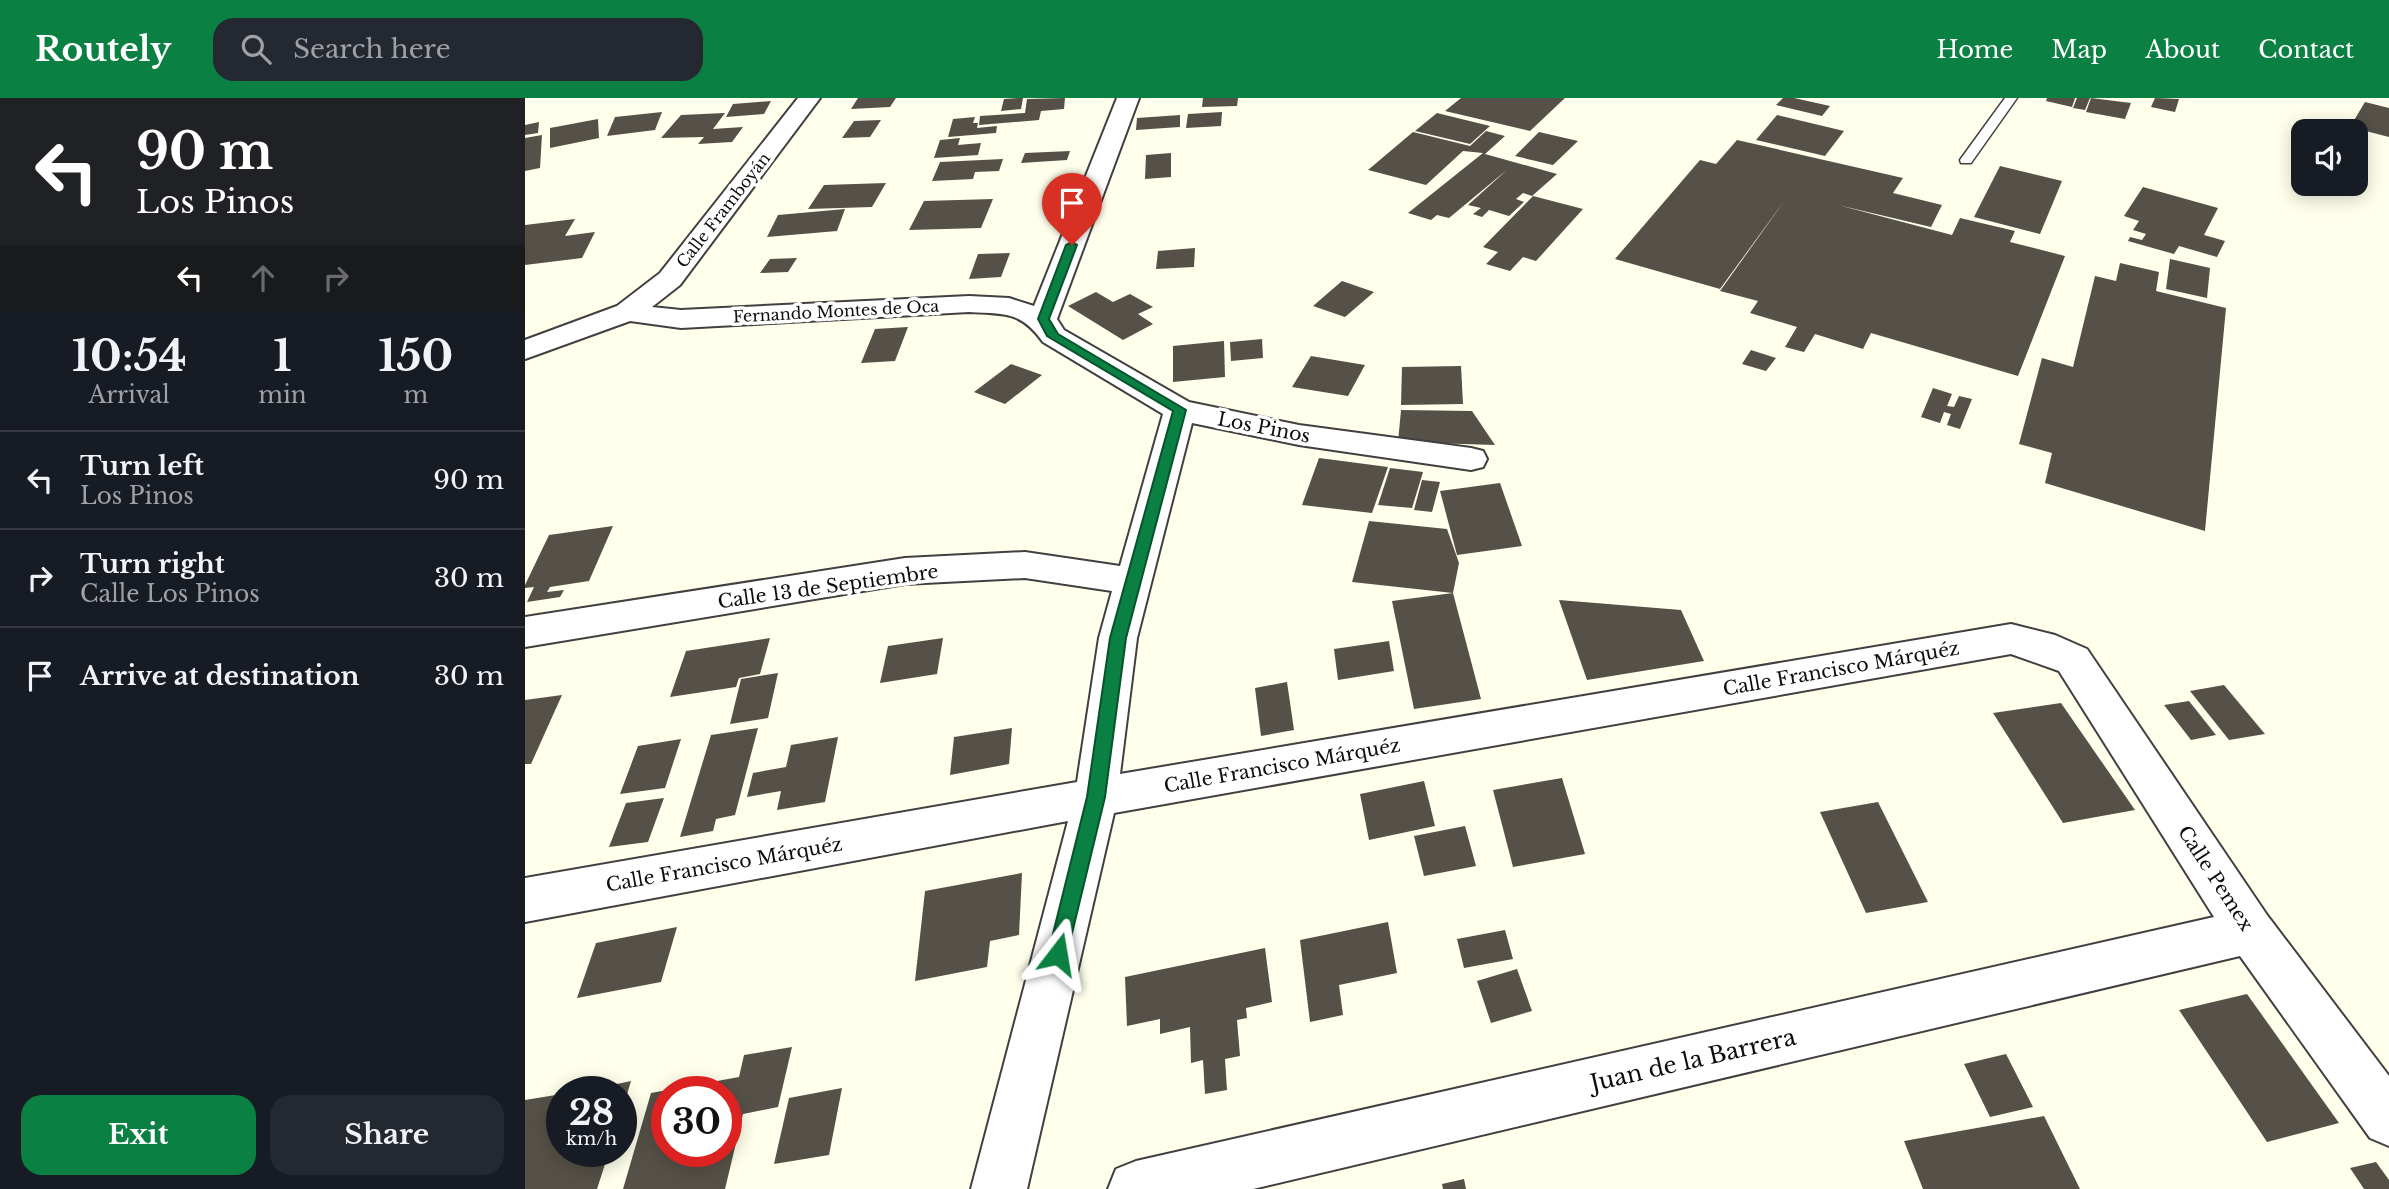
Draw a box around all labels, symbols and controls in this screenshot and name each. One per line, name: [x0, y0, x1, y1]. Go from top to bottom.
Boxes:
search box: [213, 18, 703, 81]
text: Routely: [35, 29, 171, 70]
icon: search: [237, 30, 275, 68]
text: Search here: [293, 33, 451, 65]
text: Home: [1937, 35, 2013, 64]
text: Map: [2051, 35, 2107, 64]
text: About: [2145, 35, 2220, 64]
text: Contact: [2258, 35, 2354, 64]
map controls: [2291, 119, 2368, 196]
button: sound: [2291, 119, 2368, 196]
text: 90 m: [136, 121, 273, 182]
icon: left: [21, 126, 112, 217]
street label: Calle Framboyán: [672, 148, 774, 272]
pin: [1042, 173, 1102, 245]
text: Los Pinos: [136, 182, 294, 222]
icon: arrive: [1053, 184, 1091, 222]
icon: left: [171, 259, 209, 297]
icon: ahead: [244, 259, 282, 297]
icon: right: [317, 259, 355, 297]
street label: Fernando Montes de Oca: [732, 296, 940, 326]
text: 10:54: [72, 330, 187, 382]
text: 1: [273, 330, 292, 382]
text: 150: [378, 330, 453, 382]
text: Arrival: [88, 381, 170, 409]
text: min: [258, 381, 307, 409]
text: m: [403, 381, 428, 409]
street label: Los Pinos: [1216, 407, 1312, 448]
text: Turn left: [80, 450, 204, 482]
icon: left: [21, 461, 59, 499]
text: 90 m: [433, 464, 504, 496]
text: Los Pinos: [80, 482, 194, 510]
text: Turn right: [80, 548, 225, 580]
icon: right: [21, 559, 59, 597]
street label: Calle 13 de Septiembre: [716, 560, 940, 613]
text: 30 m: [434, 562, 504, 594]
text: Calle Los Pinos: [80, 580, 260, 608]
street label: Calle Francisco Márquéz: [1721, 636, 1961, 701]
icon: arrive: [21, 657, 59, 695]
text: Arrive at destination: [80, 660, 360, 692]
text: 30 m: [434, 660, 504, 692]
street label: Calle Francisco Márquéz: [1162, 733, 1402, 798]
street label: Calle Pemex: [2173, 821, 2258, 935]
street label: Calle Francisco Márquéz: [604, 832, 844, 897]
position arrow: [1021, 917, 1095, 991]
street label: Juan de la Barrera: [1585, 1023, 1799, 1098]
speed limit sign: 30: [651, 1076, 742, 1167]
text: 28: [569, 1091, 614, 1134]
button: Exit: [21, 1095, 256, 1175]
button: Share: [270, 1095, 504, 1175]
text: km/h: [566, 1128, 617, 1150]

